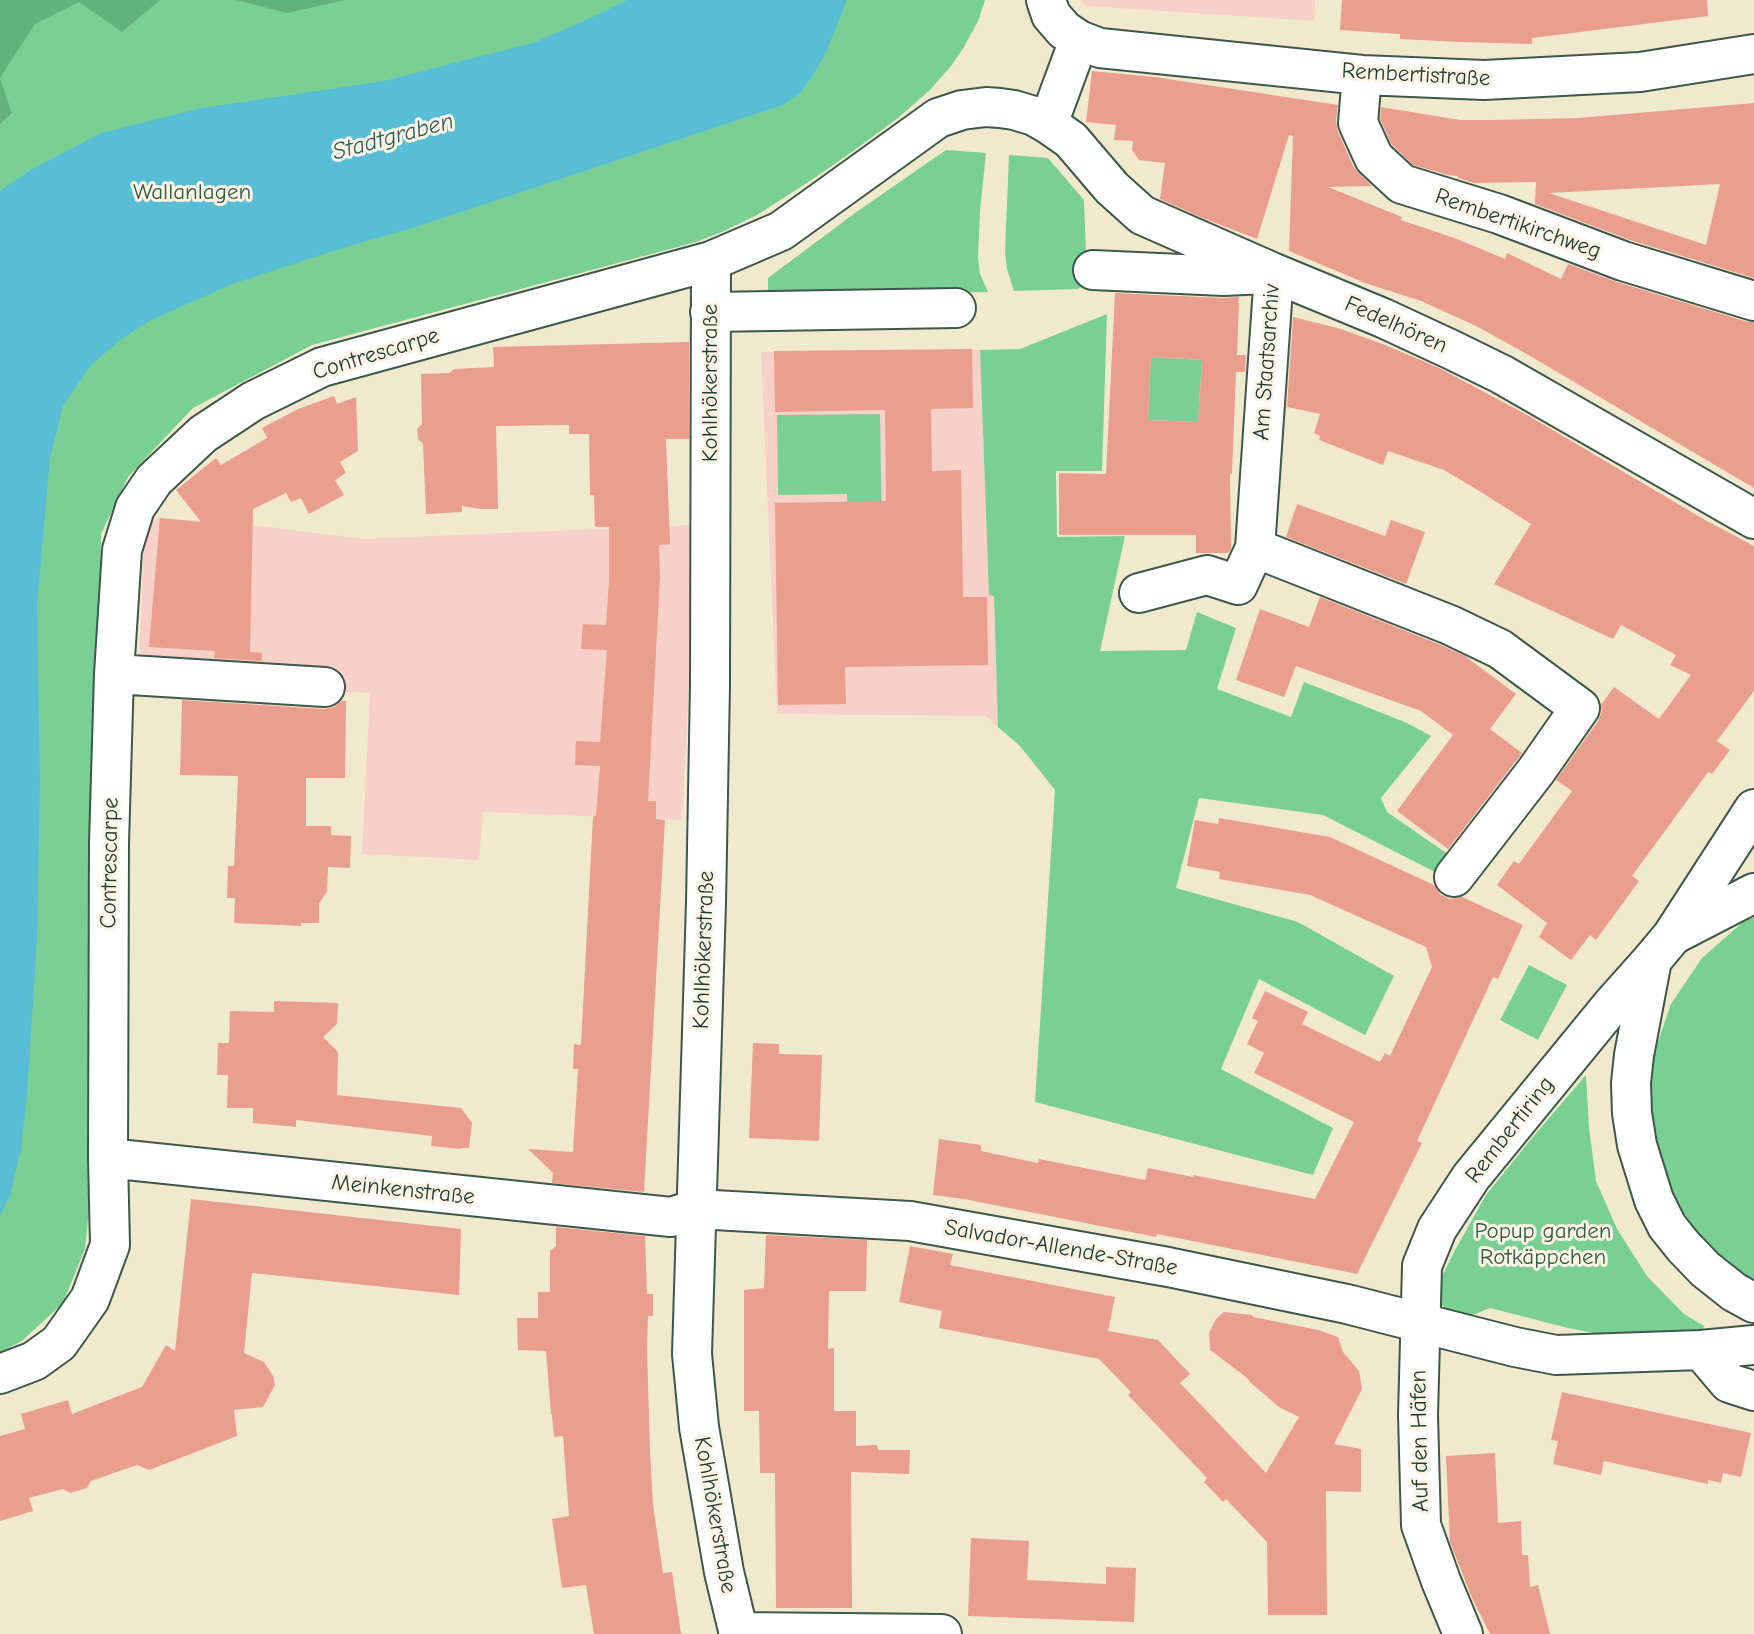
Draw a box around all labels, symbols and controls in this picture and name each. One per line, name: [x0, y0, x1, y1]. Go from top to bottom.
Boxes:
street label: Rembertistraße: [1341, 57, 1491, 93]
water label: Stadtgraben: [329, 107, 457, 167]
park label: Wallanlagen: [133, 178, 251, 206]
street label: Rembertikirchweg: [1431, 183, 1605, 265]
street label: Am Staatsarchiv: [1248, 283, 1286, 441]
street label: Fedelhören: [1340, 290, 1452, 360]
street label: Kohlhökerstraße: [696, 304, 724, 462]
street label: Contrescarpe: [309, 322, 443, 386]
street label: Contrescarpe: [95, 797, 125, 929]
street label: Kohlhökerstraße: [687, 870, 721, 1030]
street label: Rembertiring: [1460, 1071, 1560, 1189]
street label: Meinkenstraße: [330, 1169, 476, 1211]
street label: Salvador-Allende-Straße: [942, 1214, 1180, 1282]
park label: Popup garden Rotkäppchen: [1475, 1217, 1611, 1271]
street label: Auf den Häfen: [1405, 1370, 1435, 1512]
street label: Kohlhökerstraße: [688, 1435, 742, 1595]

